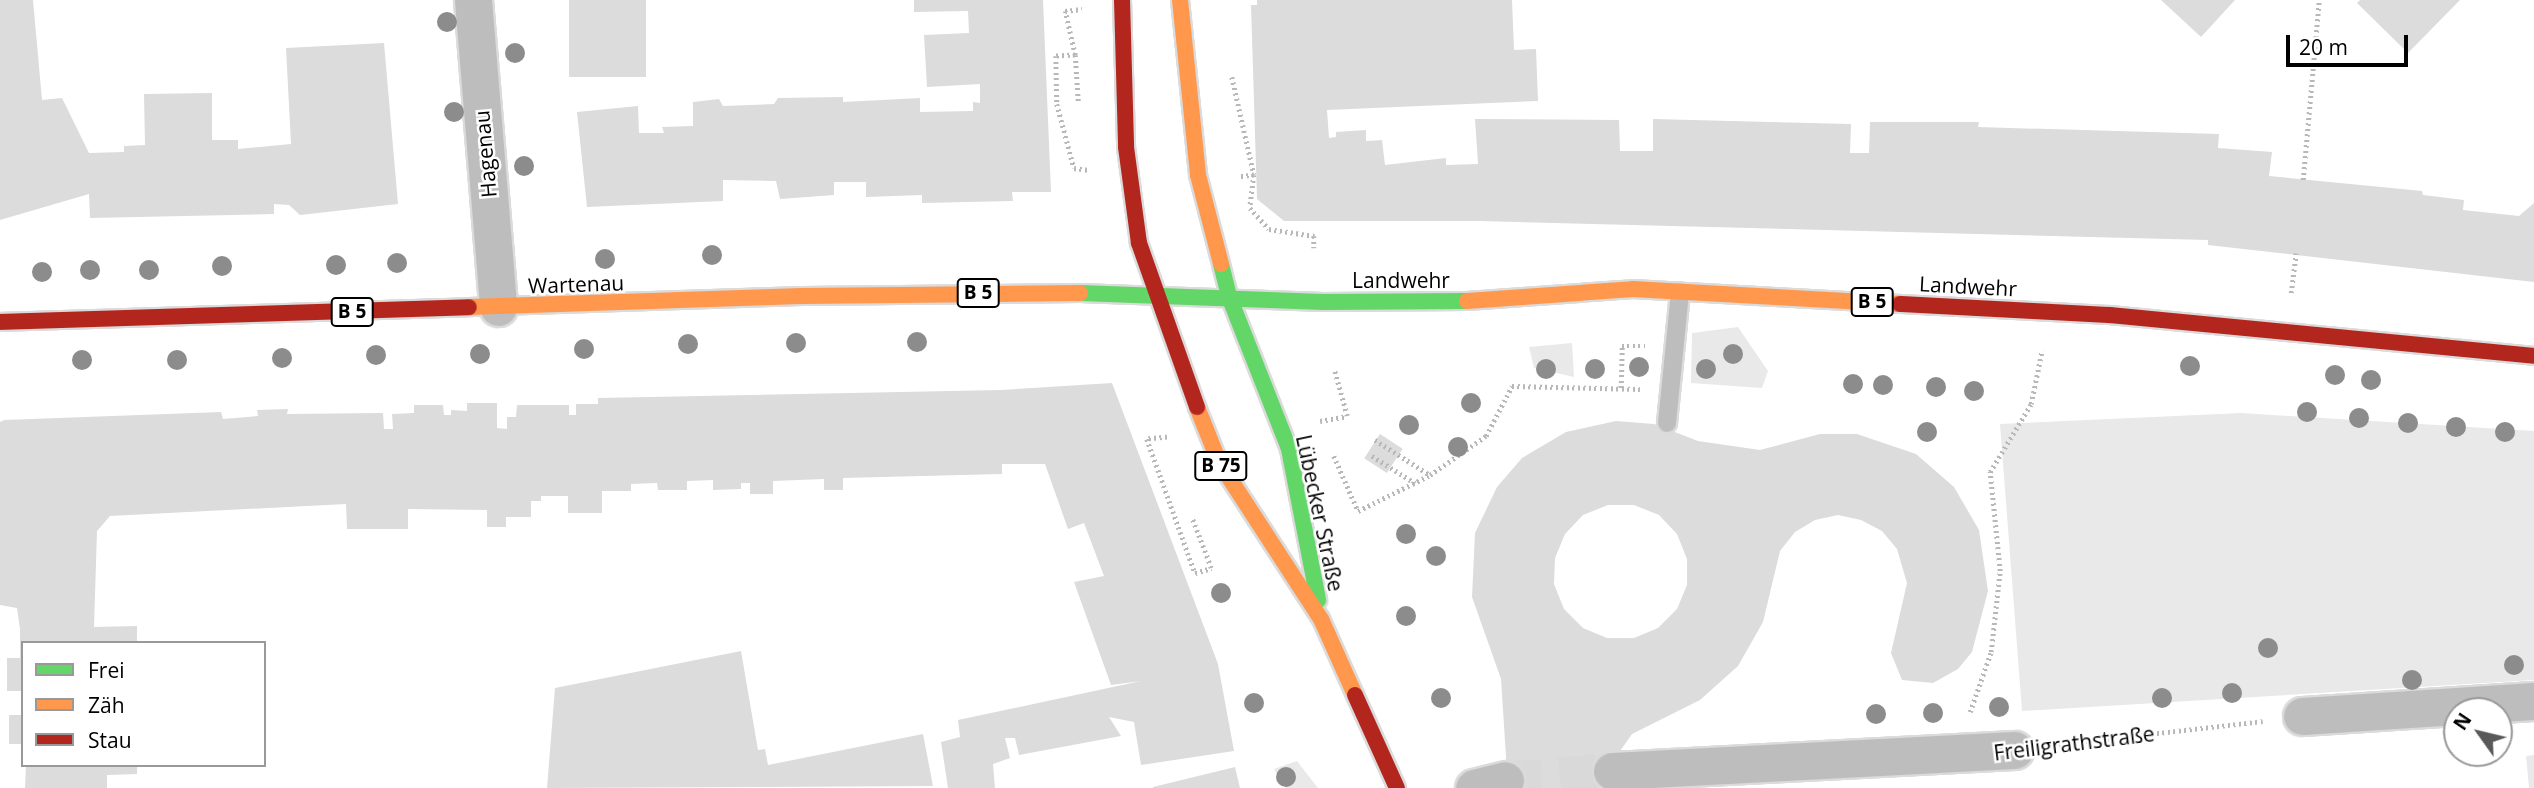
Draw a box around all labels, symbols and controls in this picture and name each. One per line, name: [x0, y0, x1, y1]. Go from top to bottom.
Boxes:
scale bar: [2289, 21, 2412, 65]
text: 20 m: [2299, 33, 2348, 61]
street label: Hagenau: [469, 109, 501, 199]
street label: Landwehr: [1352, 267, 1450, 293]
street label: Wartenau: [527, 270, 625, 298]
street label: Landwehr: [1918, 271, 2018, 301]
road number: B 5: [955, 278, 1001, 308]
road number: B 5: [1849, 286, 1895, 318]
road number: B 5: [329, 296, 375, 328]
street label: Lübecker Straße: [1291, 432, 1349, 594]
road number: B 75: [1193, 450, 1249, 481]
legend: [21, 641, 266, 767]
text: Frei: [88, 656, 125, 684]
text: Zäh: [88, 691, 125, 719]
north arrow: [2443, 697, 2513, 767]
text: N: [2447, 708, 2477, 735]
street label: Freiligrathstraße: [1992, 721, 2156, 765]
text: Stau: [88, 726, 132, 754]

